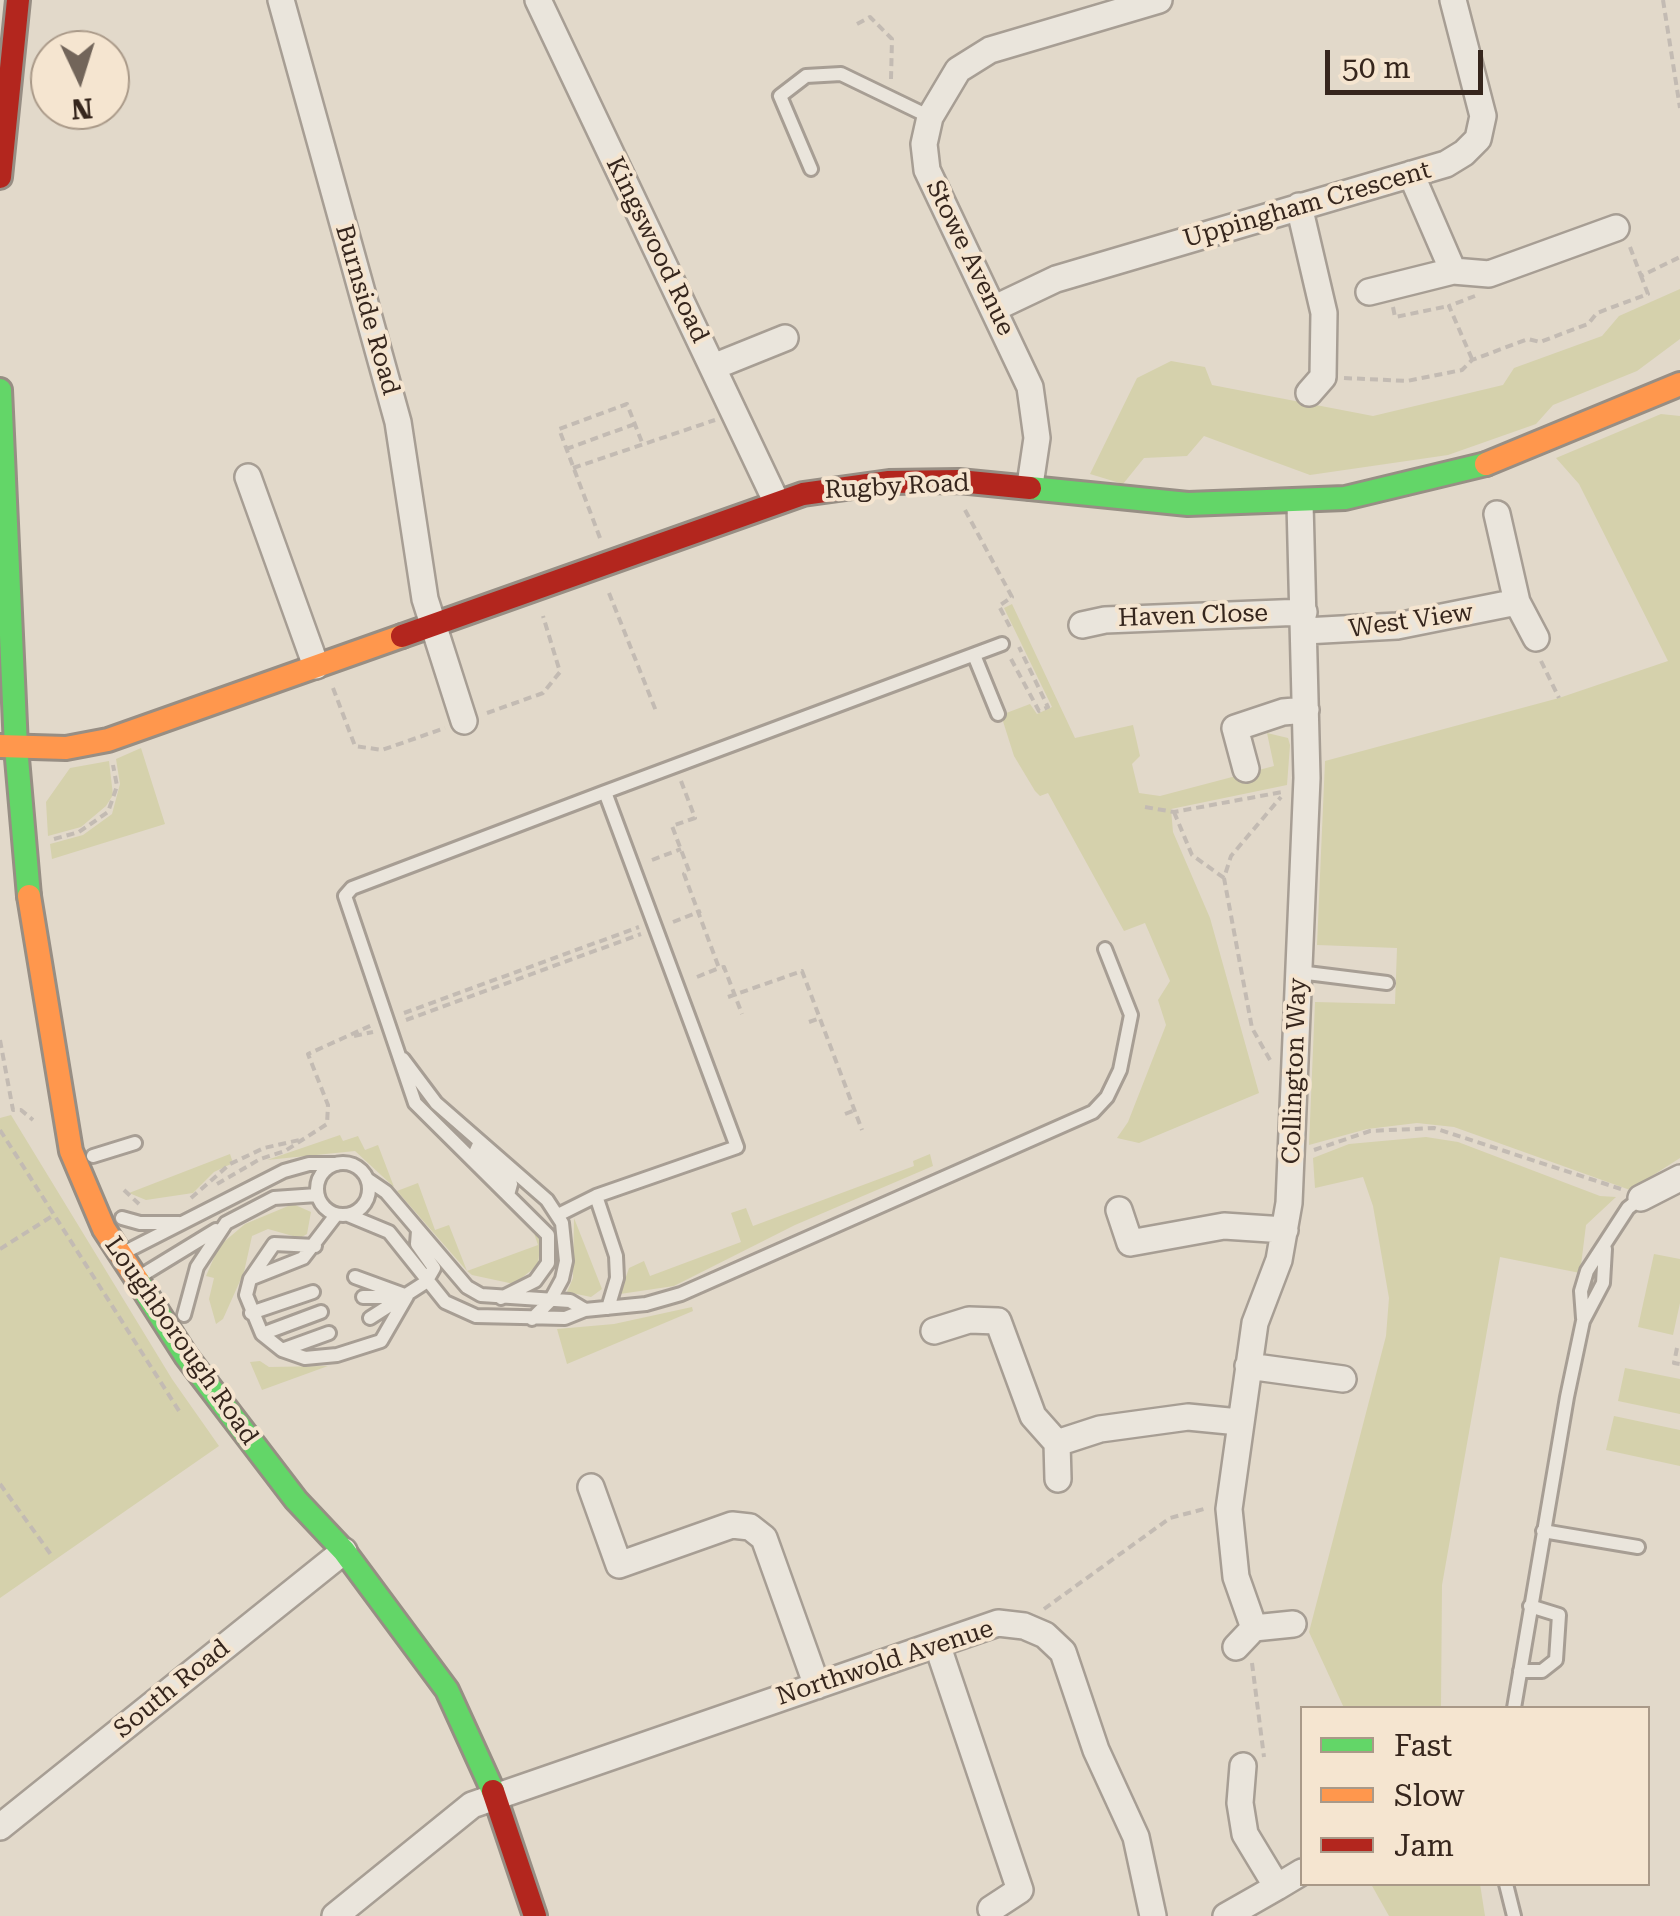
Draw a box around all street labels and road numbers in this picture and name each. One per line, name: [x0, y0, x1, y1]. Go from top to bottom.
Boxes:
street label: Kingswood Road: [599, 152, 715, 348]
street label: Uppingham Crescent: [1180, 155, 1434, 255]
street label: Stowe Avenue: [919, 175, 1021, 341]
street label: Burnside Road: [328, 221, 406, 399]
street label: Rugby Road: [824, 468, 970, 506]
street label: West View: [1347, 597, 1475, 645]
street label: Haven Close: [1117, 598, 1269, 634]
street label: Collington Way: [1277, 977, 1313, 1165]
street label: Loughborough Road: [98, 1231, 264, 1451]
street label: Northwold Avenue: [773, 1614, 997, 1712]
street label: South Road: [108, 1633, 236, 1745]

